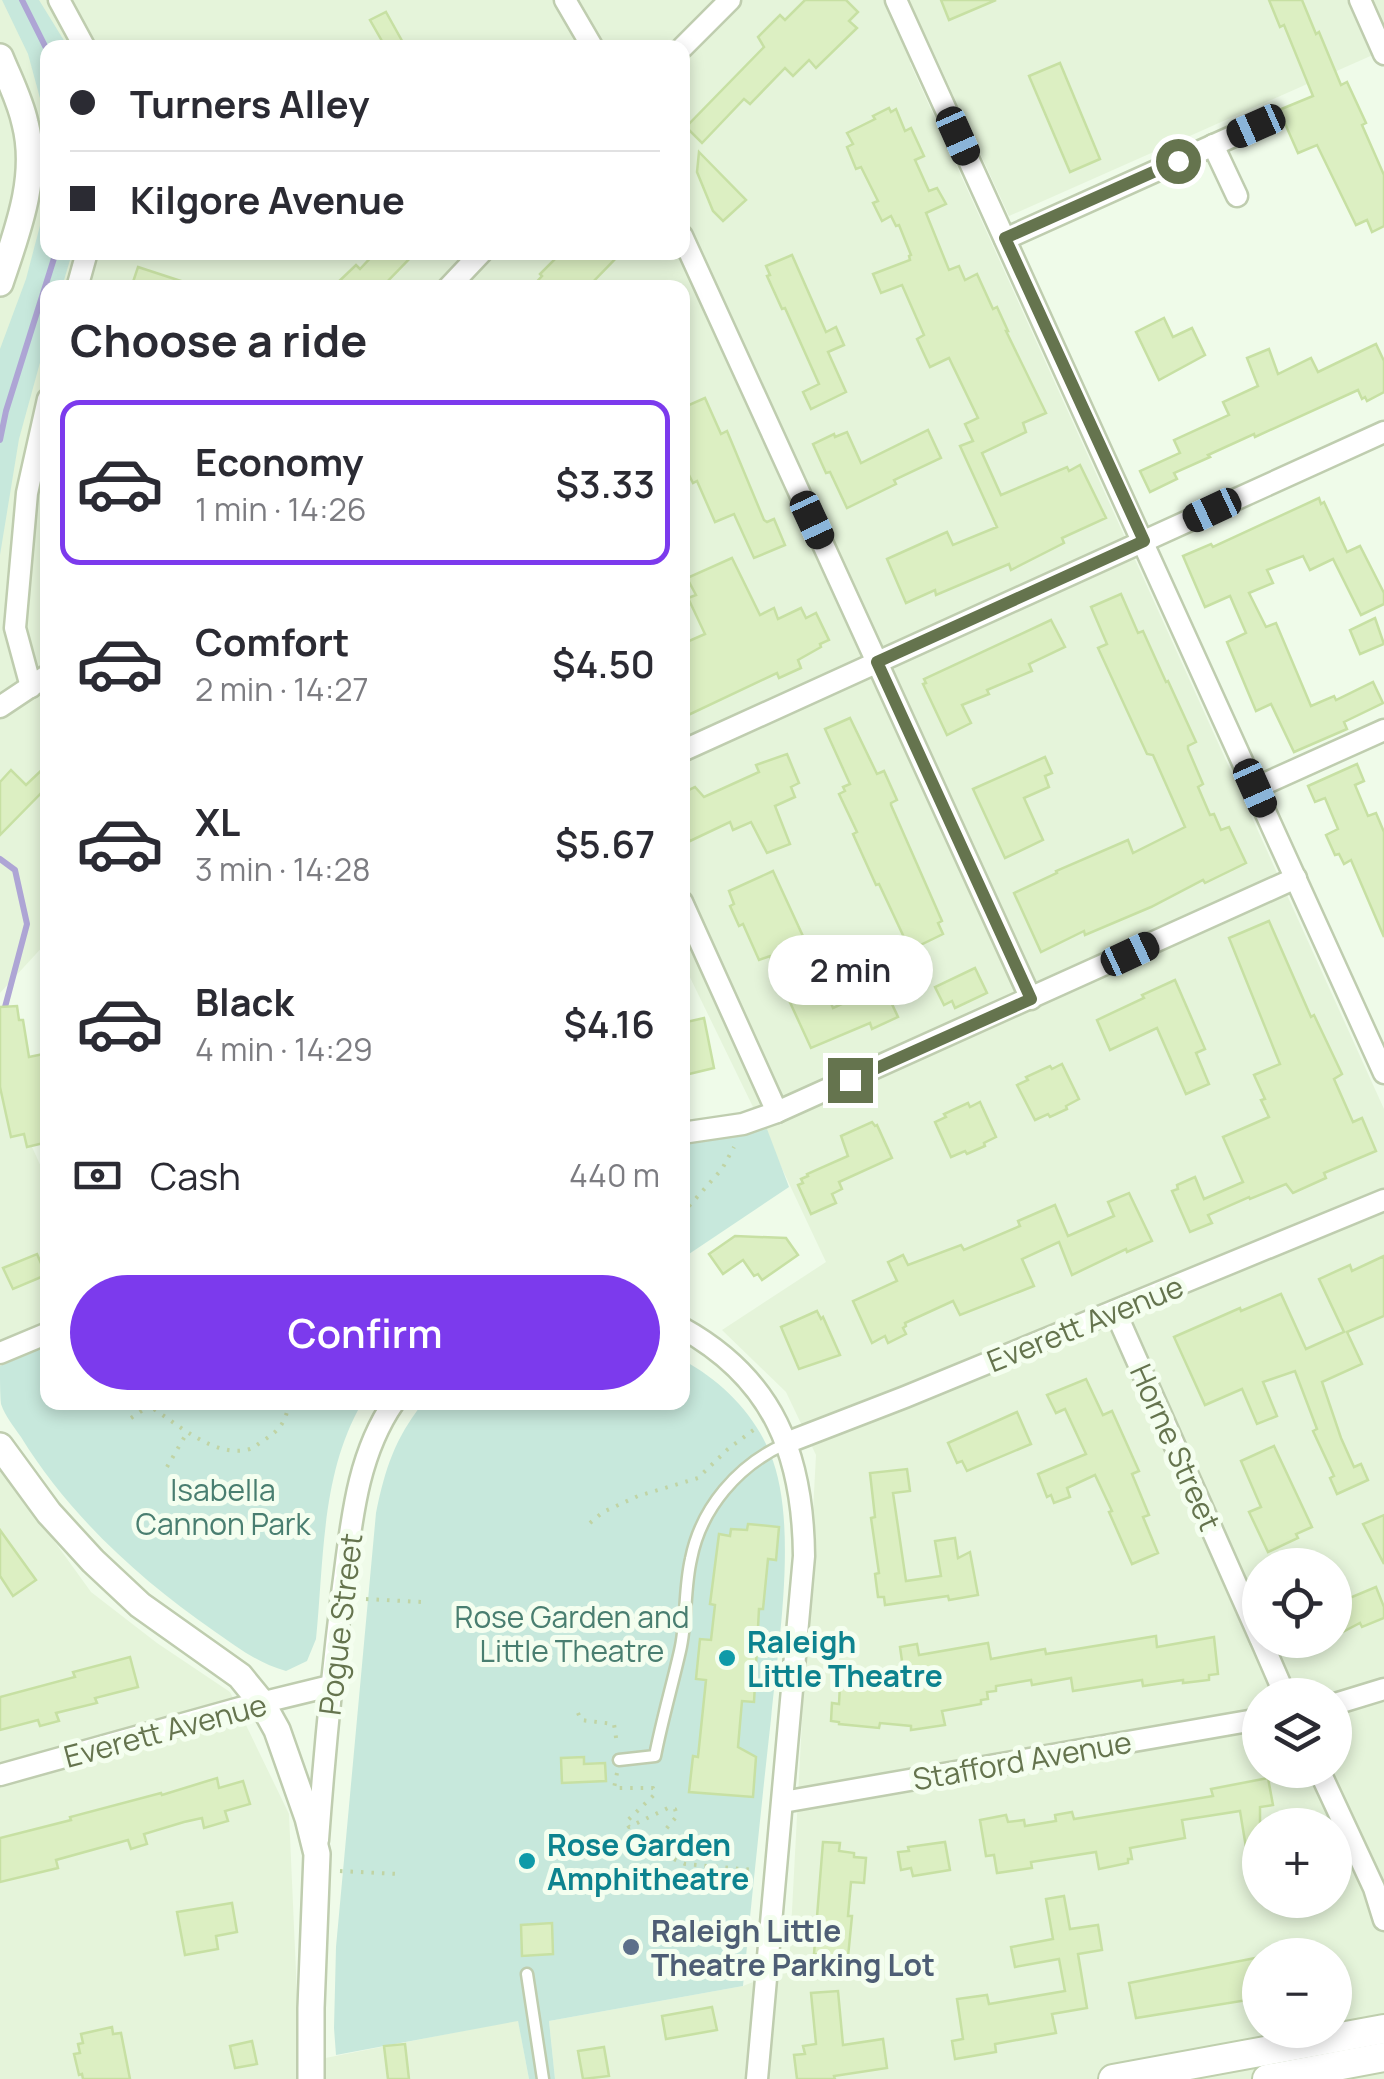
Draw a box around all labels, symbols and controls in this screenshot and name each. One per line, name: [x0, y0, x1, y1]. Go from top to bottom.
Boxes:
text: Turners Alley: [130, 77, 370, 129]
car: [1222, 100, 1290, 152]
car: [932, 102, 984, 170]
route start: [1156, 139, 1201, 184]
text: Kilgore Avenue: [130, 173, 405, 225]
text: Choose a ride: [70, 309, 367, 371]
text: Economy: [195, 435, 364, 487]
icon: car: [75, 438, 165, 528]
text: $3.33: [556, 457, 655, 509]
car: [1178, 484, 1246, 536]
car: [786, 486, 838, 554]
text: 1 min · 14:26: [195, 487, 367, 531]
text: Comfort: [195, 615, 349, 667]
icon: car: [75, 618, 165, 708]
text: $4.50: [552, 637, 655, 689]
text: 2 min · 14:27: [195, 667, 369, 711]
car: [1229, 754, 1281, 822]
text: XL: [195, 795, 240, 847]
icon: car: [75, 798, 165, 888]
text: $5.67: [555, 817, 655, 869]
text: 3 min · 14:28: [195, 847, 371, 891]
car: [1096, 928, 1164, 980]
callout: 2 min: [768, 935, 932, 1005]
text: 2 min: [810, 948, 891, 992]
text: Black: [195, 975, 294, 1027]
icon: car: [75, 978, 165, 1068]
text: $4.16: [564, 997, 655, 1049]
text: 4 min · 14:29: [195, 1027, 373, 1071]
route end: [828, 1058, 873, 1103]
icon: cash: [70, 1148, 125, 1203]
text: Cash: [150, 1149, 241, 1201]
text: 440 m: [569, 1153, 660, 1197]
street label: Everett Avenue: [981, 1265, 1189, 1381]
button: Confirm: [70, 1275, 660, 1390]
street label: Horne Street: [1121, 1357, 1231, 1537]
park label: Isabella Cannon Park: [135, 1469, 312, 1544]
street label: Pogue Street: [309, 1531, 371, 1717]
map controls: [1242, 1548, 1352, 2048]
button: locate: [1242, 1548, 1352, 1658]
park label: Rose Garden and Little Theatre: [455, 1596, 689, 1671]
place label: Raleigh Little Theatre: [747, 1621, 943, 1696]
marker: Raleigh Little Theatre: [716, 1647, 738, 1669]
button: layers: [1242, 1678, 1352, 1788]
street label: Everett Avenue: [59, 1683, 271, 1777]
street label: Stafford Avenue: [910, 1721, 1134, 1799]
button: +: [1242, 1808, 1352, 1918]
place label: Rose Garden Amphitheatre: [547, 1824, 749, 1899]
marker: Rose Garden Amphitheatre: [516, 1850, 538, 1872]
place label: Raleigh Little Theatre Parking Lot: [651, 1910, 935, 1985]
marker: Raleigh Little Theatre Parking Lot: [620, 1936, 642, 1958]
button: −: [1242, 1938, 1352, 2048]

